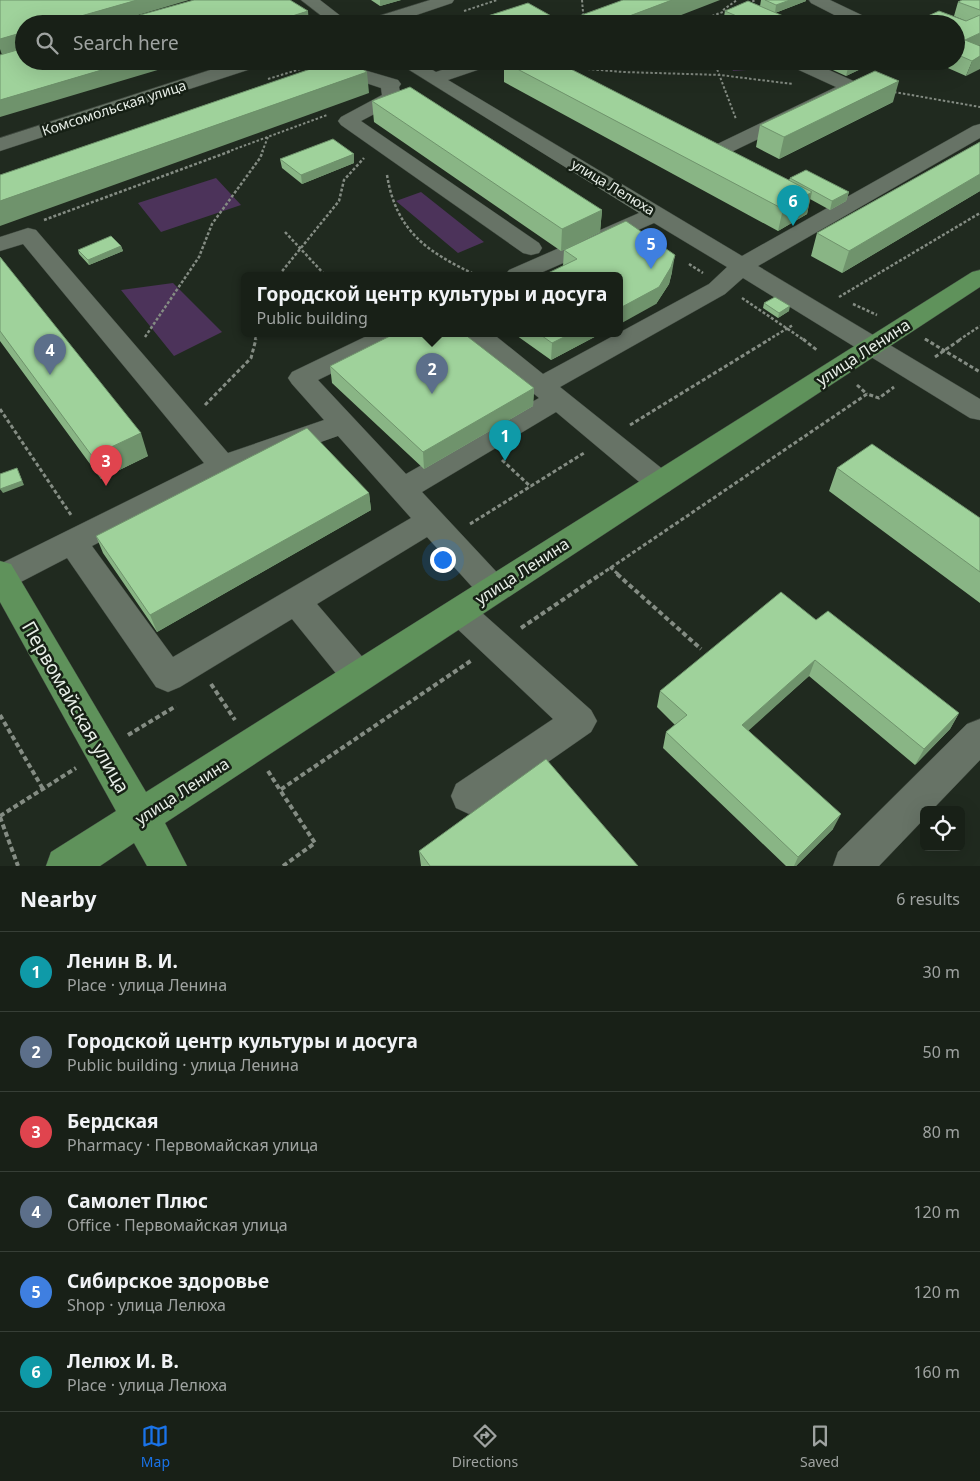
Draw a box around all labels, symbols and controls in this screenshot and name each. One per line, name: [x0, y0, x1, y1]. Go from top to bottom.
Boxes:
search box: [15, 15, 965, 70]
icon: search: [33, 29, 61, 57]
text: Search here: [73, 30, 179, 56]
street label: Комсомольская улица: [39, 75, 188, 140]
street label: улица Лелюха: [568, 154, 659, 219]
pin: 6: [777, 185, 809, 226]
pin: 5: [635, 228, 667, 269]
popup: [241, 272, 623, 337]
text: Городской центр культуры и досуга: [257, 281, 607, 307]
text: Public building: [257, 307, 368, 329]
street label: улица Ленина: [812, 313, 914, 391]
pin: 4: [34, 334, 66, 375]
pin: 2: [416, 353, 448, 394]
pin: 1: [489, 420, 521, 461]
pin: 3: [90, 445, 122, 486]
street label: улица Ленина: [471, 532, 573, 610]
your location: [430, 547, 456, 573]
street label: Первомайская улица: [16, 616, 136, 798]
street label: улица Ленина: [131, 752, 233, 830]
map controls: [920, 806, 965, 851]
button: locate: [920, 806, 965, 851]
text: Nearby: [20, 885, 96, 913]
text: 6 results: [896, 888, 960, 910]
text: Ленин В. И.: [67, 948, 178, 974]
text: 1: [31, 961, 41, 983]
text: 30 m: [923, 961, 960, 983]
text: Place · улица Ленина: [67, 974, 227, 996]
text: Городской центр культуры и досуга: [67, 1028, 418, 1054]
text: 2: [31, 1041, 41, 1063]
text: 50 m: [923, 1041, 960, 1063]
text: Public building · улица Ленина: [67, 1054, 299, 1076]
text: Бердская: [67, 1108, 159, 1134]
text: 3: [31, 1121, 41, 1143]
text: 80 m: [923, 1121, 960, 1143]
text: Pharmacy · Первомайская улица: [67, 1134, 318, 1156]
text: Самолет Плюс: [67, 1188, 208, 1214]
text: 4: [31, 1201, 41, 1223]
text: 120 m: [913, 1201, 960, 1223]
text: Office · Первомайская улица: [67, 1214, 288, 1236]
text: Сибирское здоровье: [67, 1268, 269, 1294]
text: 5: [31, 1281, 41, 1303]
text: 120 m: [913, 1281, 960, 1303]
text: Shop · улица Лелюха: [67, 1294, 226, 1316]
text: Лелюх И. В.: [67, 1348, 179, 1374]
text: 6: [31, 1361, 41, 1383]
text: 160 m: [913, 1361, 960, 1383]
text: Place · улица Лелюха: [67, 1374, 227, 1396]
tab: Map: [141, 1422, 170, 1471]
tab: Directions: [452, 1422, 518, 1471]
tab: Saved: [800, 1422, 839, 1471]

